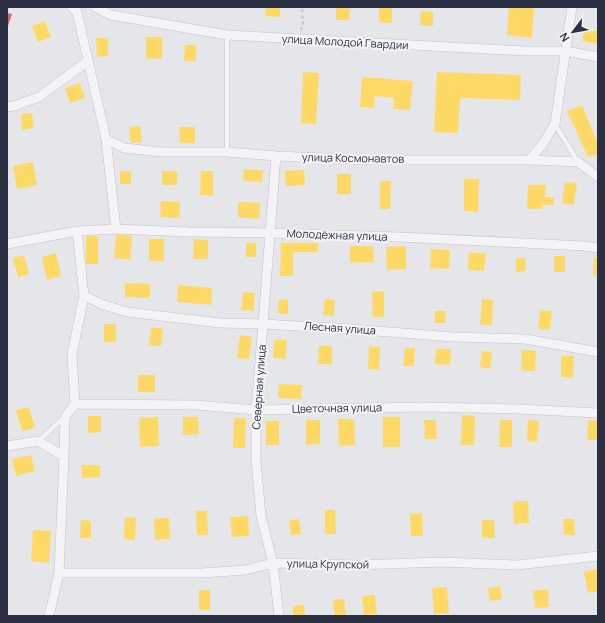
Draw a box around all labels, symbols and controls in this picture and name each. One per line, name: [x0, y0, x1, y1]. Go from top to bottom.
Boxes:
north arrow: [553, 12, 593, 52]
text: N: [556, 30, 573, 45]
street label: улица Молодой Гвардии: [281, 31, 409, 52]
street label: улица Космонавтов: [302, 149, 404, 166]
street label: Молодёжная улица: [286, 225, 388, 244]
street label: Лесная улица: [304, 318, 377, 338]
street label: Северная улица: [248, 344, 269, 430]
street label: Цветочная улица: [292, 399, 382, 416]
street label: улица Крупской: [287, 555, 369, 572]

